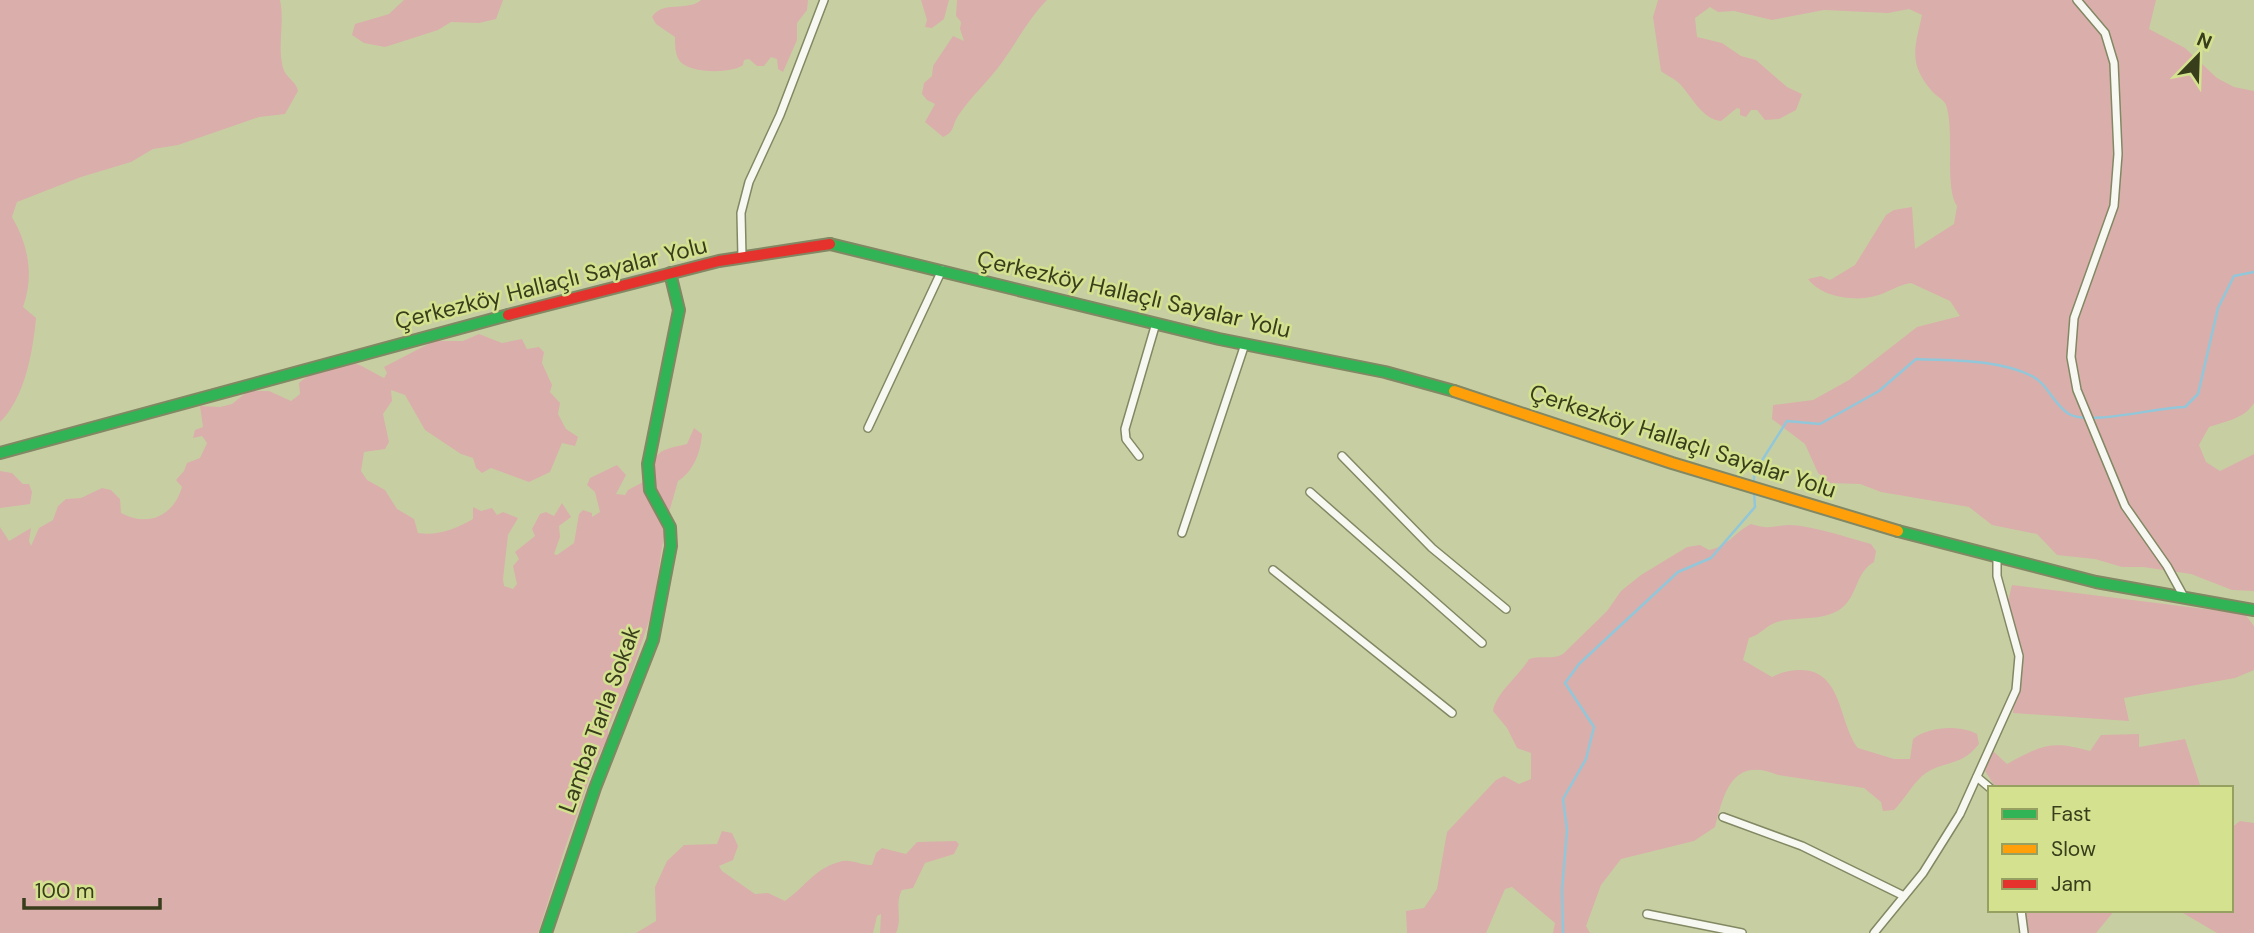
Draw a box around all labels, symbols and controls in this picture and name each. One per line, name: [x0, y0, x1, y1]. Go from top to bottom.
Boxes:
north arrow: [2163, 21, 2233, 91]
text: N: [2193, 27, 2216, 55]
street label: Çerkezköy Hallaçlı Sayalar Yolu: [392, 230, 710, 336]
street label: Çerkezköy Hallaçlı Sayalar Yolu: [974, 243, 1294, 345]
street label: Çerkezköy Hallaçlı Sayalar Yolu: [1526, 377, 1840, 505]
street label: Lamba Tarla Sokak: [551, 621, 647, 817]
legend: [1988, 786, 2233, 912]
text: Fast: [2051, 800, 2091, 828]
text: Slow: [2051, 835, 2096, 863]
scale bar: [24, 866, 161, 910]
text: Jam: [2051, 870, 2092, 898]
text: 100 m: [35, 877, 95, 905]

